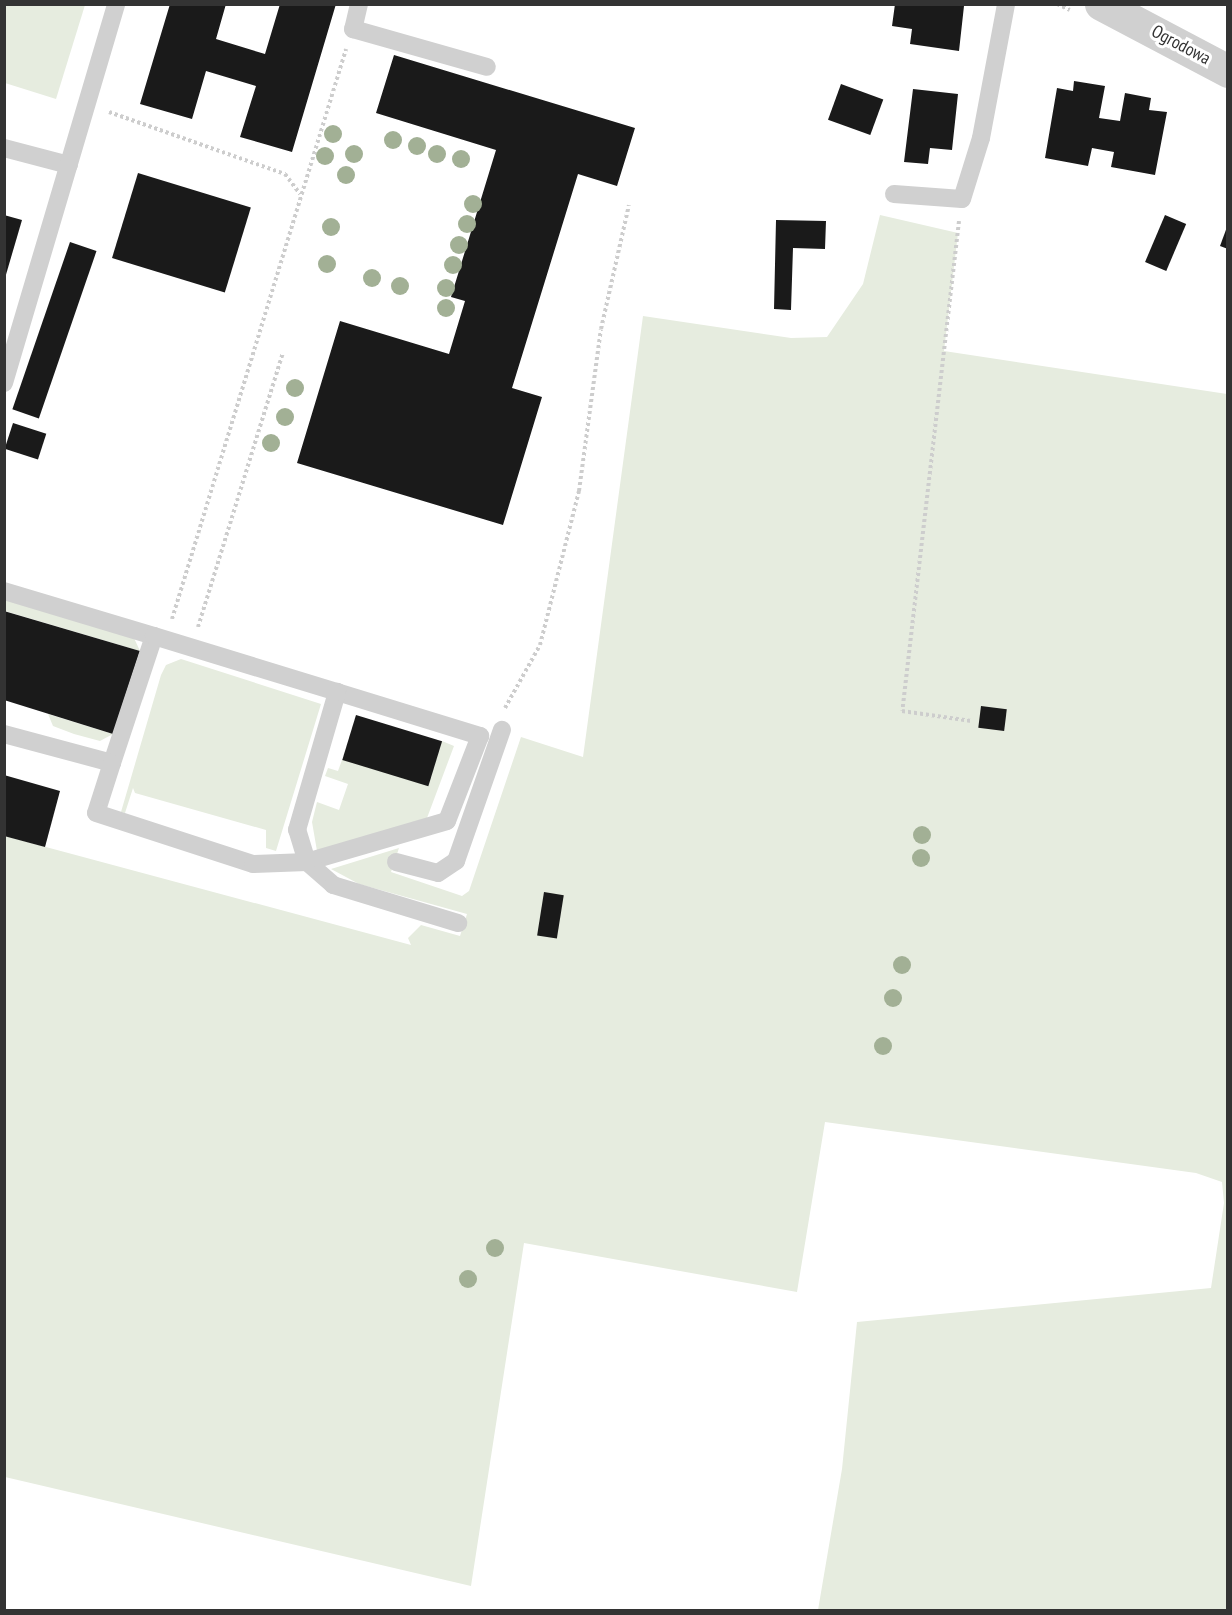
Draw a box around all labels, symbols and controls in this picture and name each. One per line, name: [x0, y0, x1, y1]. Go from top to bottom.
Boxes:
street label: Ogrodowa: [1148, 21, 1214, 69]

